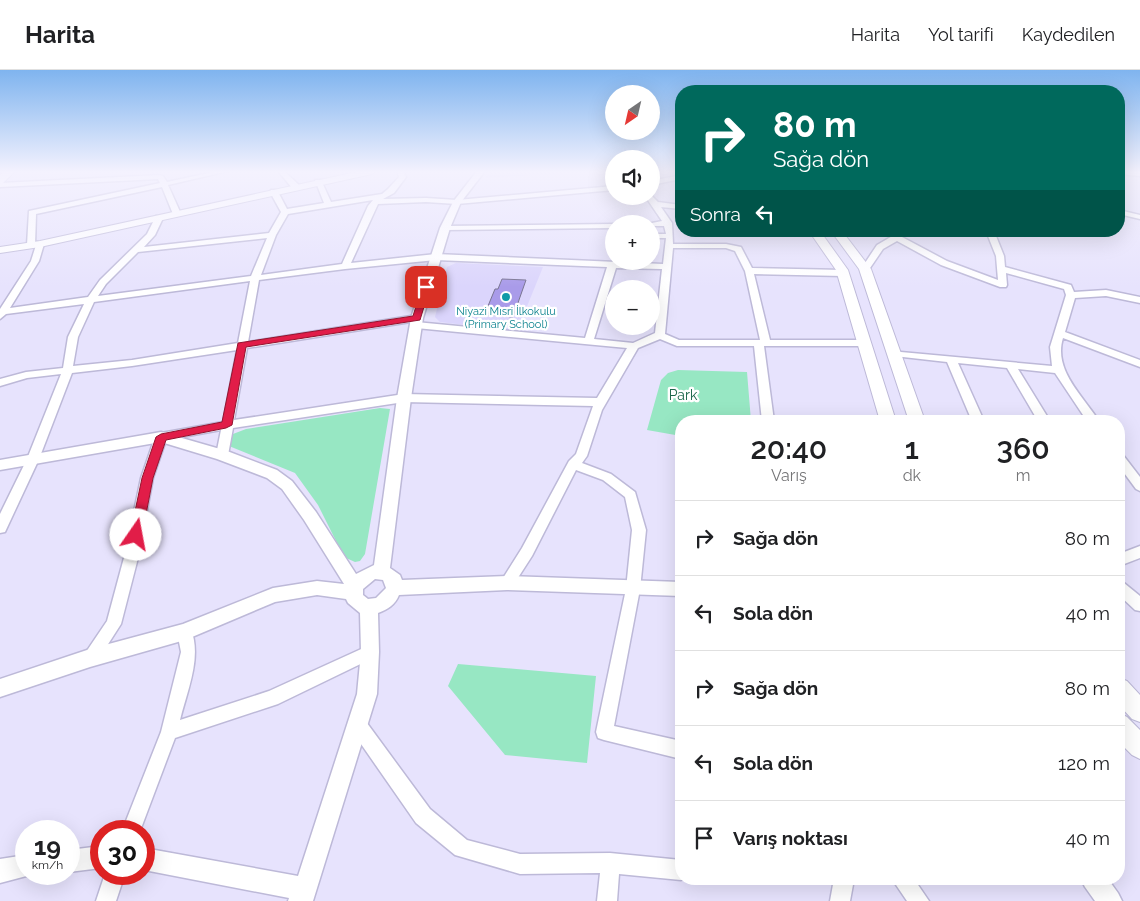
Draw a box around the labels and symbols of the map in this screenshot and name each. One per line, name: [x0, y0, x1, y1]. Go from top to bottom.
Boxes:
north arrow: [605, 85, 660, 140]
pin: [405, 266, 447, 308]
marker: Niyazi Mısri İlkokulu (Primary School): [500, 291, 512, 303]
place label: Niyazi Mısri İlkokulu (Primary School): [456, 305, 556, 331]
park label: Park: [669, 387, 698, 403]
position arrow: [109, 508, 161, 560]
speed limit sign: 30: [90, 820, 155, 885]

